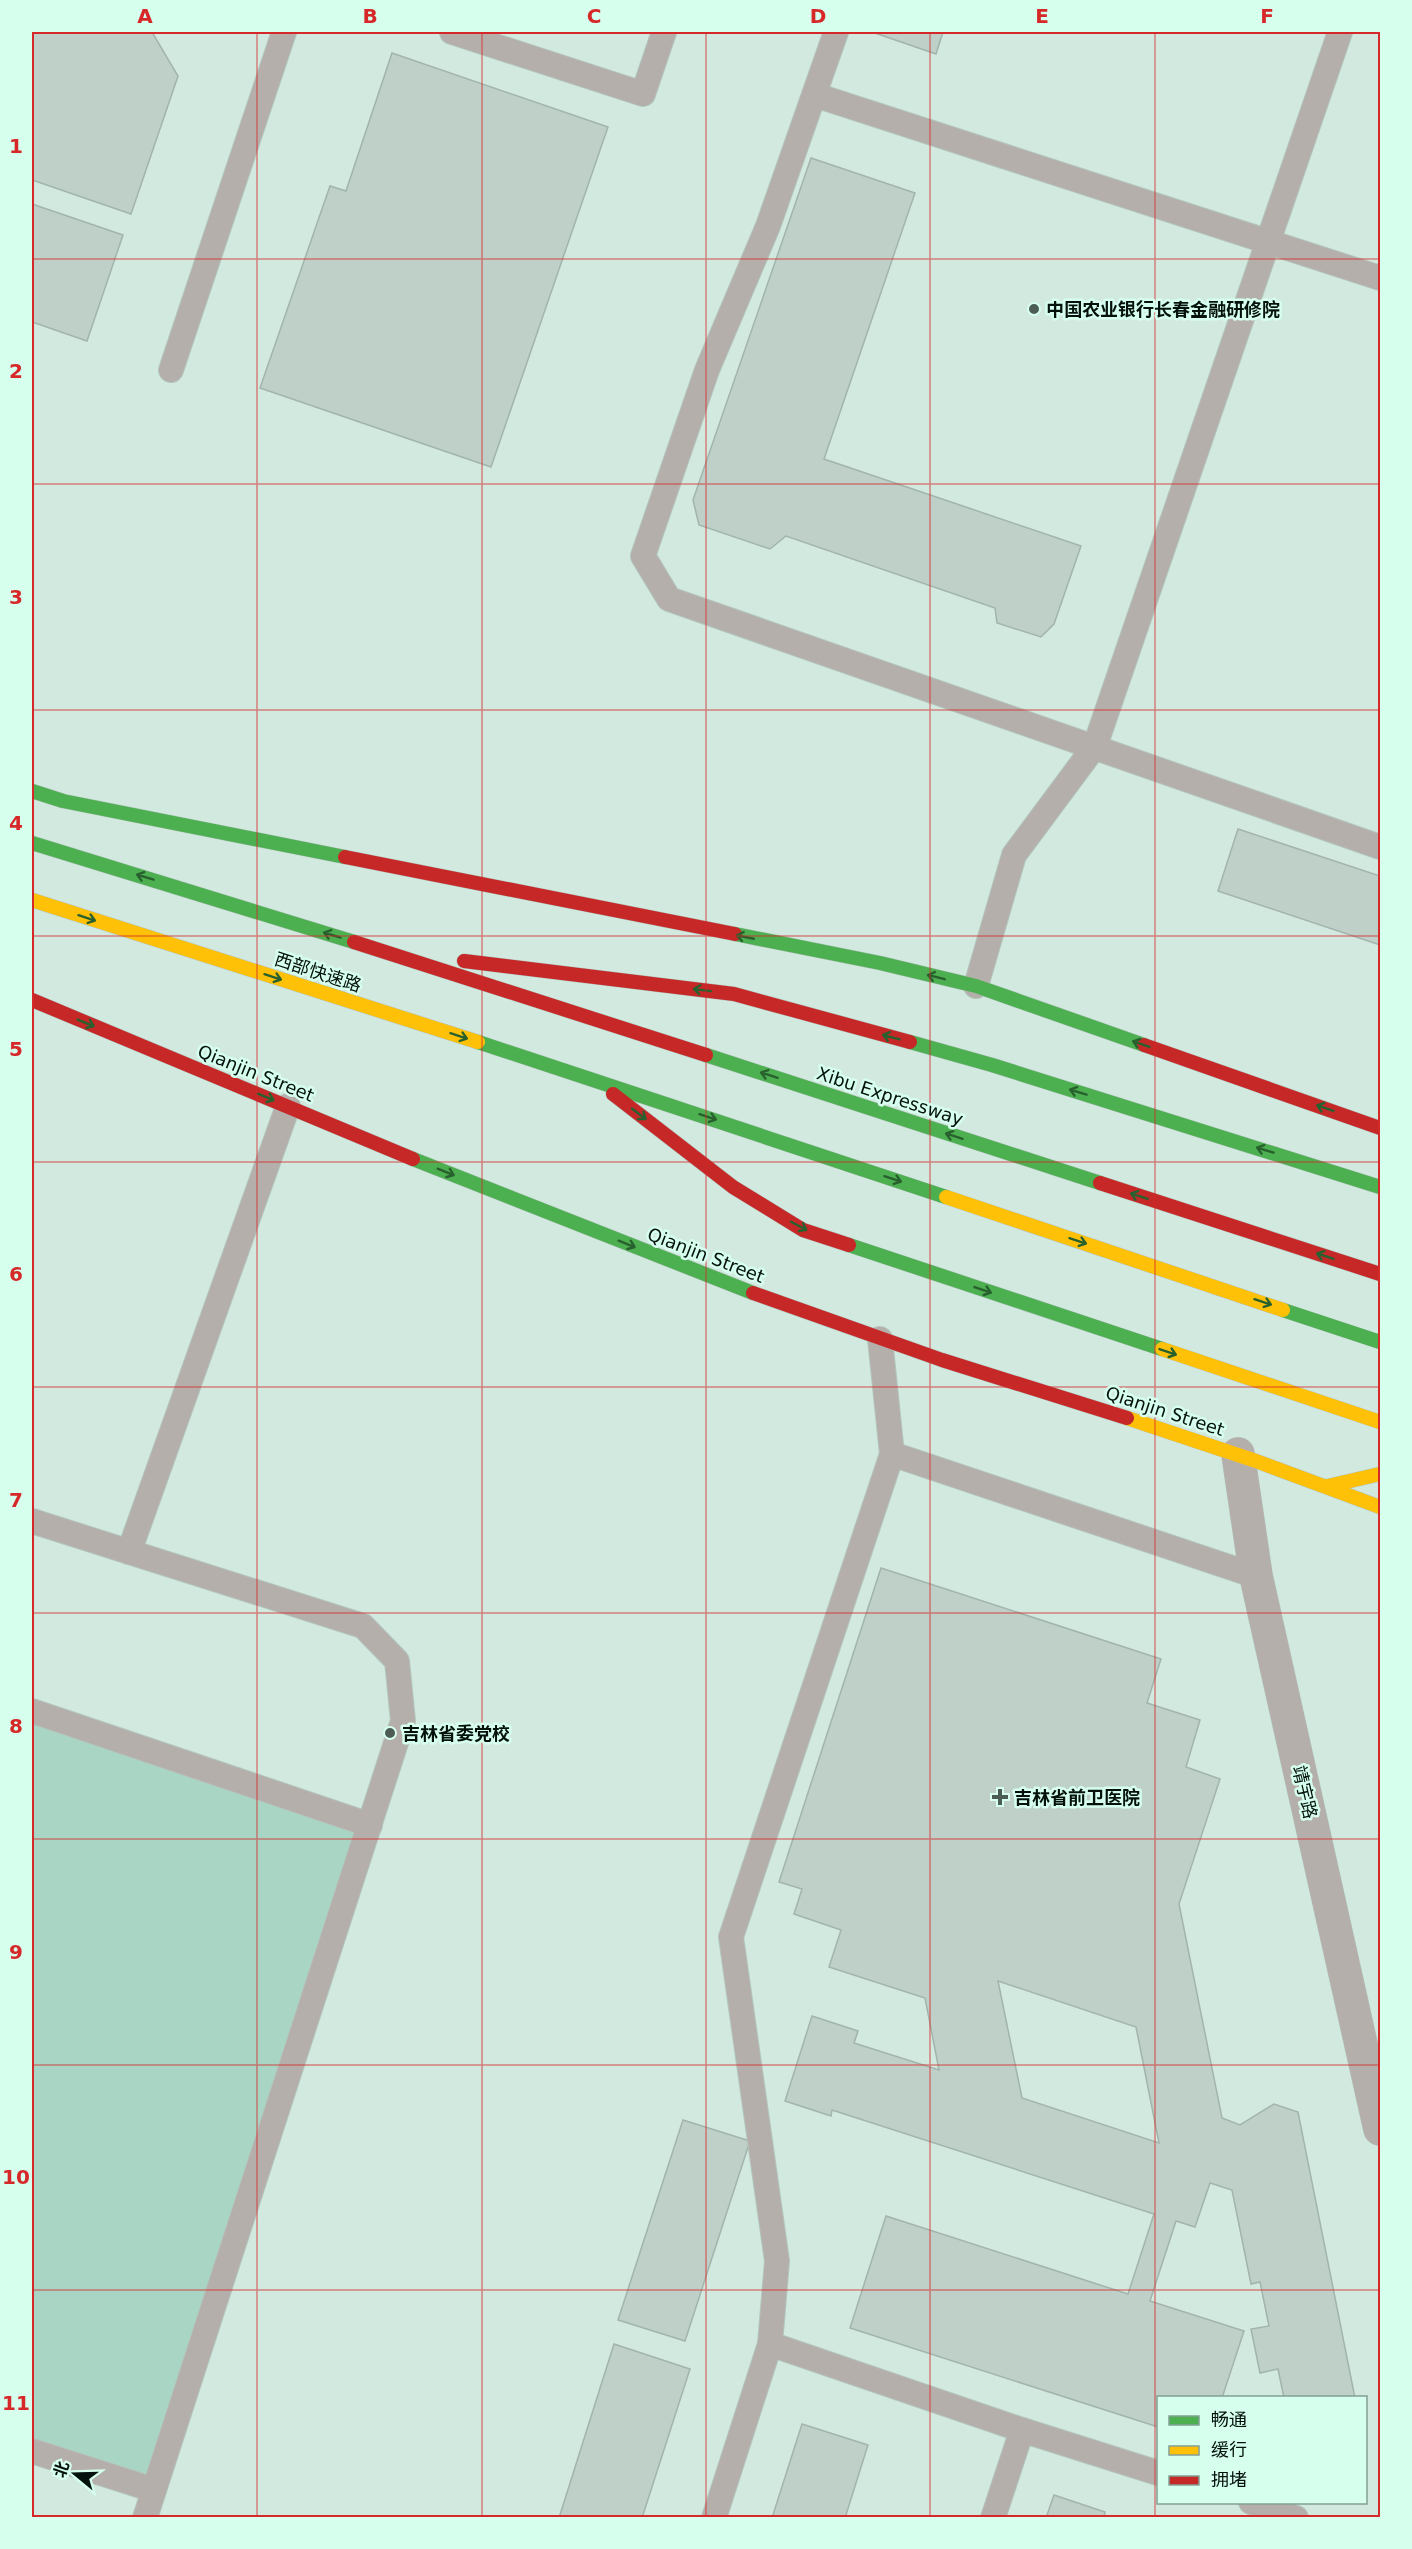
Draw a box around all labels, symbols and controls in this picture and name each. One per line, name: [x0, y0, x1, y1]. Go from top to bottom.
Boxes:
text: A: [137, 4, 153, 28]
text: B: [362, 4, 378, 28]
text: C: [587, 4, 601, 28]
text: D: [810, 4, 826, 28]
text: E: [1035, 4, 1049, 28]
text: F: [1260, 4, 1274, 28]
text: 1: [9, 134, 23, 158]
place label: 中国农业银行长春金融研修院: [1046, 299, 1280, 320]
marker: 中国农业银行长春金融研修院: [1027, 302, 1041, 316]
text: 2: [9, 359, 23, 383]
text: 3: [9, 585, 23, 609]
text: 4: [9, 811, 23, 835]
one-way arrow: [136, 871, 155, 882]
one-way arrow: [77, 913, 96, 924]
one-way arrow: [323, 929, 342, 940]
one-way arrow: [736, 931, 755, 942]
street label: 西部快速路: [272, 948, 364, 996]
one-way arrow: [927, 970, 946, 982]
one-way arrow: [263, 972, 282, 983]
one-way arrow: [693, 984, 713, 995]
one-way arrow: [76, 1018, 94, 1029]
one-way arrow: [449, 1031, 468, 1042]
one-way arrow: [882, 1031, 901, 1042]
text: 5: [9, 1037, 23, 1061]
one-way arrow: [1132, 1037, 1151, 1048]
street label: Qianjin Street: [195, 1040, 317, 1106]
street label: Xibu Expressway: [814, 1062, 966, 1130]
one-way arrow: [760, 1069, 778, 1080]
one-way arrow: [1069, 1086, 1088, 1097]
one-way arrow: [256, 1092, 275, 1103]
one-way arrow: [1316, 1102, 1335, 1113]
one-way arrow: [631, 1108, 647, 1121]
one-way arrow: [698, 1113, 717, 1124]
one-way arrow: [945, 1129, 964, 1140]
one-way arrow: [1256, 1144, 1275, 1155]
one-way arrow: [436, 1167, 455, 1178]
one-way arrow: [883, 1174, 902, 1185]
one-way arrow: [1130, 1190, 1149, 1201]
one-way arrow: [790, 1220, 807, 1232]
street label: Qianjin Street: [645, 1223, 767, 1287]
one-way arrow: [1068, 1236, 1087, 1247]
one-way arrow: [617, 1239, 636, 1250]
one-way arrow: [1316, 1250, 1335, 1261]
text: 6: [9, 1262, 23, 1286]
one-way arrow: [973, 1285, 992, 1296]
one-way arrow: [1253, 1298, 1272, 1309]
one-way arrow: [1158, 1347, 1177, 1358]
street label: Qianjin Street: [1103, 1382, 1227, 1440]
text: 7: [9, 1488, 23, 1512]
text: 8: [9, 1714, 23, 1738]
place label: 吉林省委党校: [402, 1723, 510, 1744]
marker: 吉林省委党校: [383, 1726, 397, 1740]
street label: 靖宇路: [1289, 1763, 1321, 1821]
place label: 吉林省前卫医院: [1014, 1787, 1140, 1808]
marker: 吉林省前卫医院: [991, 1788, 1009, 1806]
text: 9: [9, 1940, 23, 1964]
text: 10: [2, 2165, 30, 2189]
text: 11: [2, 2391, 30, 2415]
legend: [1157, 2396, 1367, 2504]
text: 畅通: [1211, 2409, 1247, 2430]
text: 缓行: [1211, 2439, 1247, 2460]
north arrow: [45, 2444, 105, 2504]
text: 北: [50, 2459, 73, 2480]
text: 拥堵: [1211, 2469, 1247, 2490]

